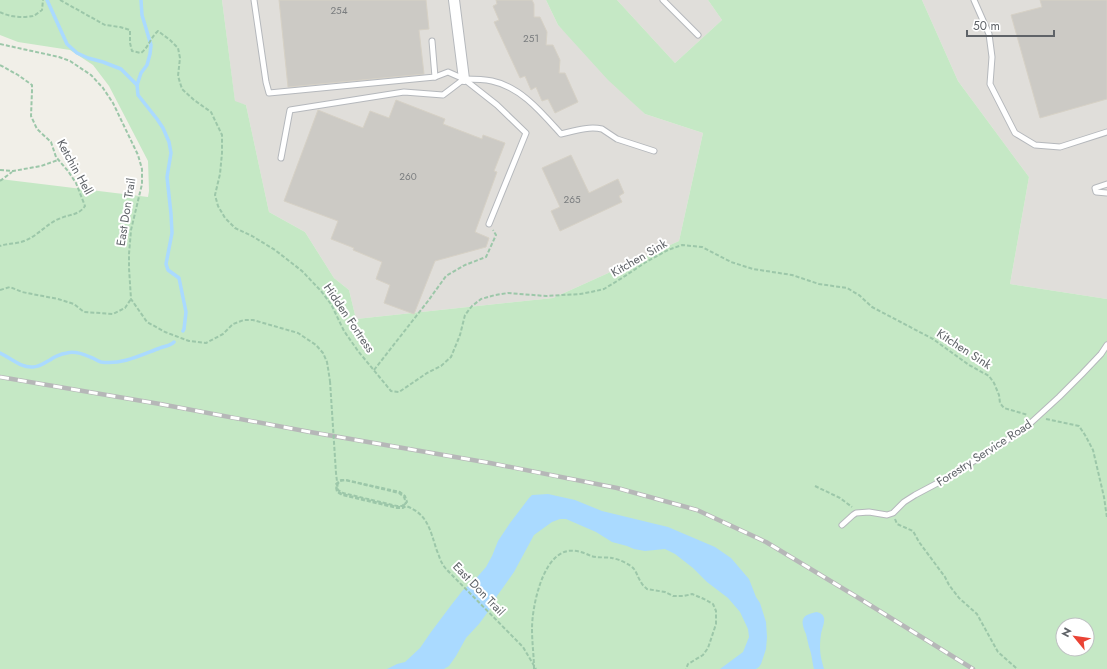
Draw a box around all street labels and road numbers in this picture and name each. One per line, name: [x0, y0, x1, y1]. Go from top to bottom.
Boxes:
street label: Ketchin Hell: [52, 136, 98, 198]
street label: East Don Trail: [112, 177, 140, 247]
street label: Kitchen Sink: [608, 234, 671, 281]
street label: Hidden Fortress: [319, 280, 379, 357]
street label: Kitchen Sink: [933, 325, 996, 374]
street label: Forestry Service Road: [933, 415, 1035, 491]
street label: East Don Trail: [449, 558, 509, 620]

